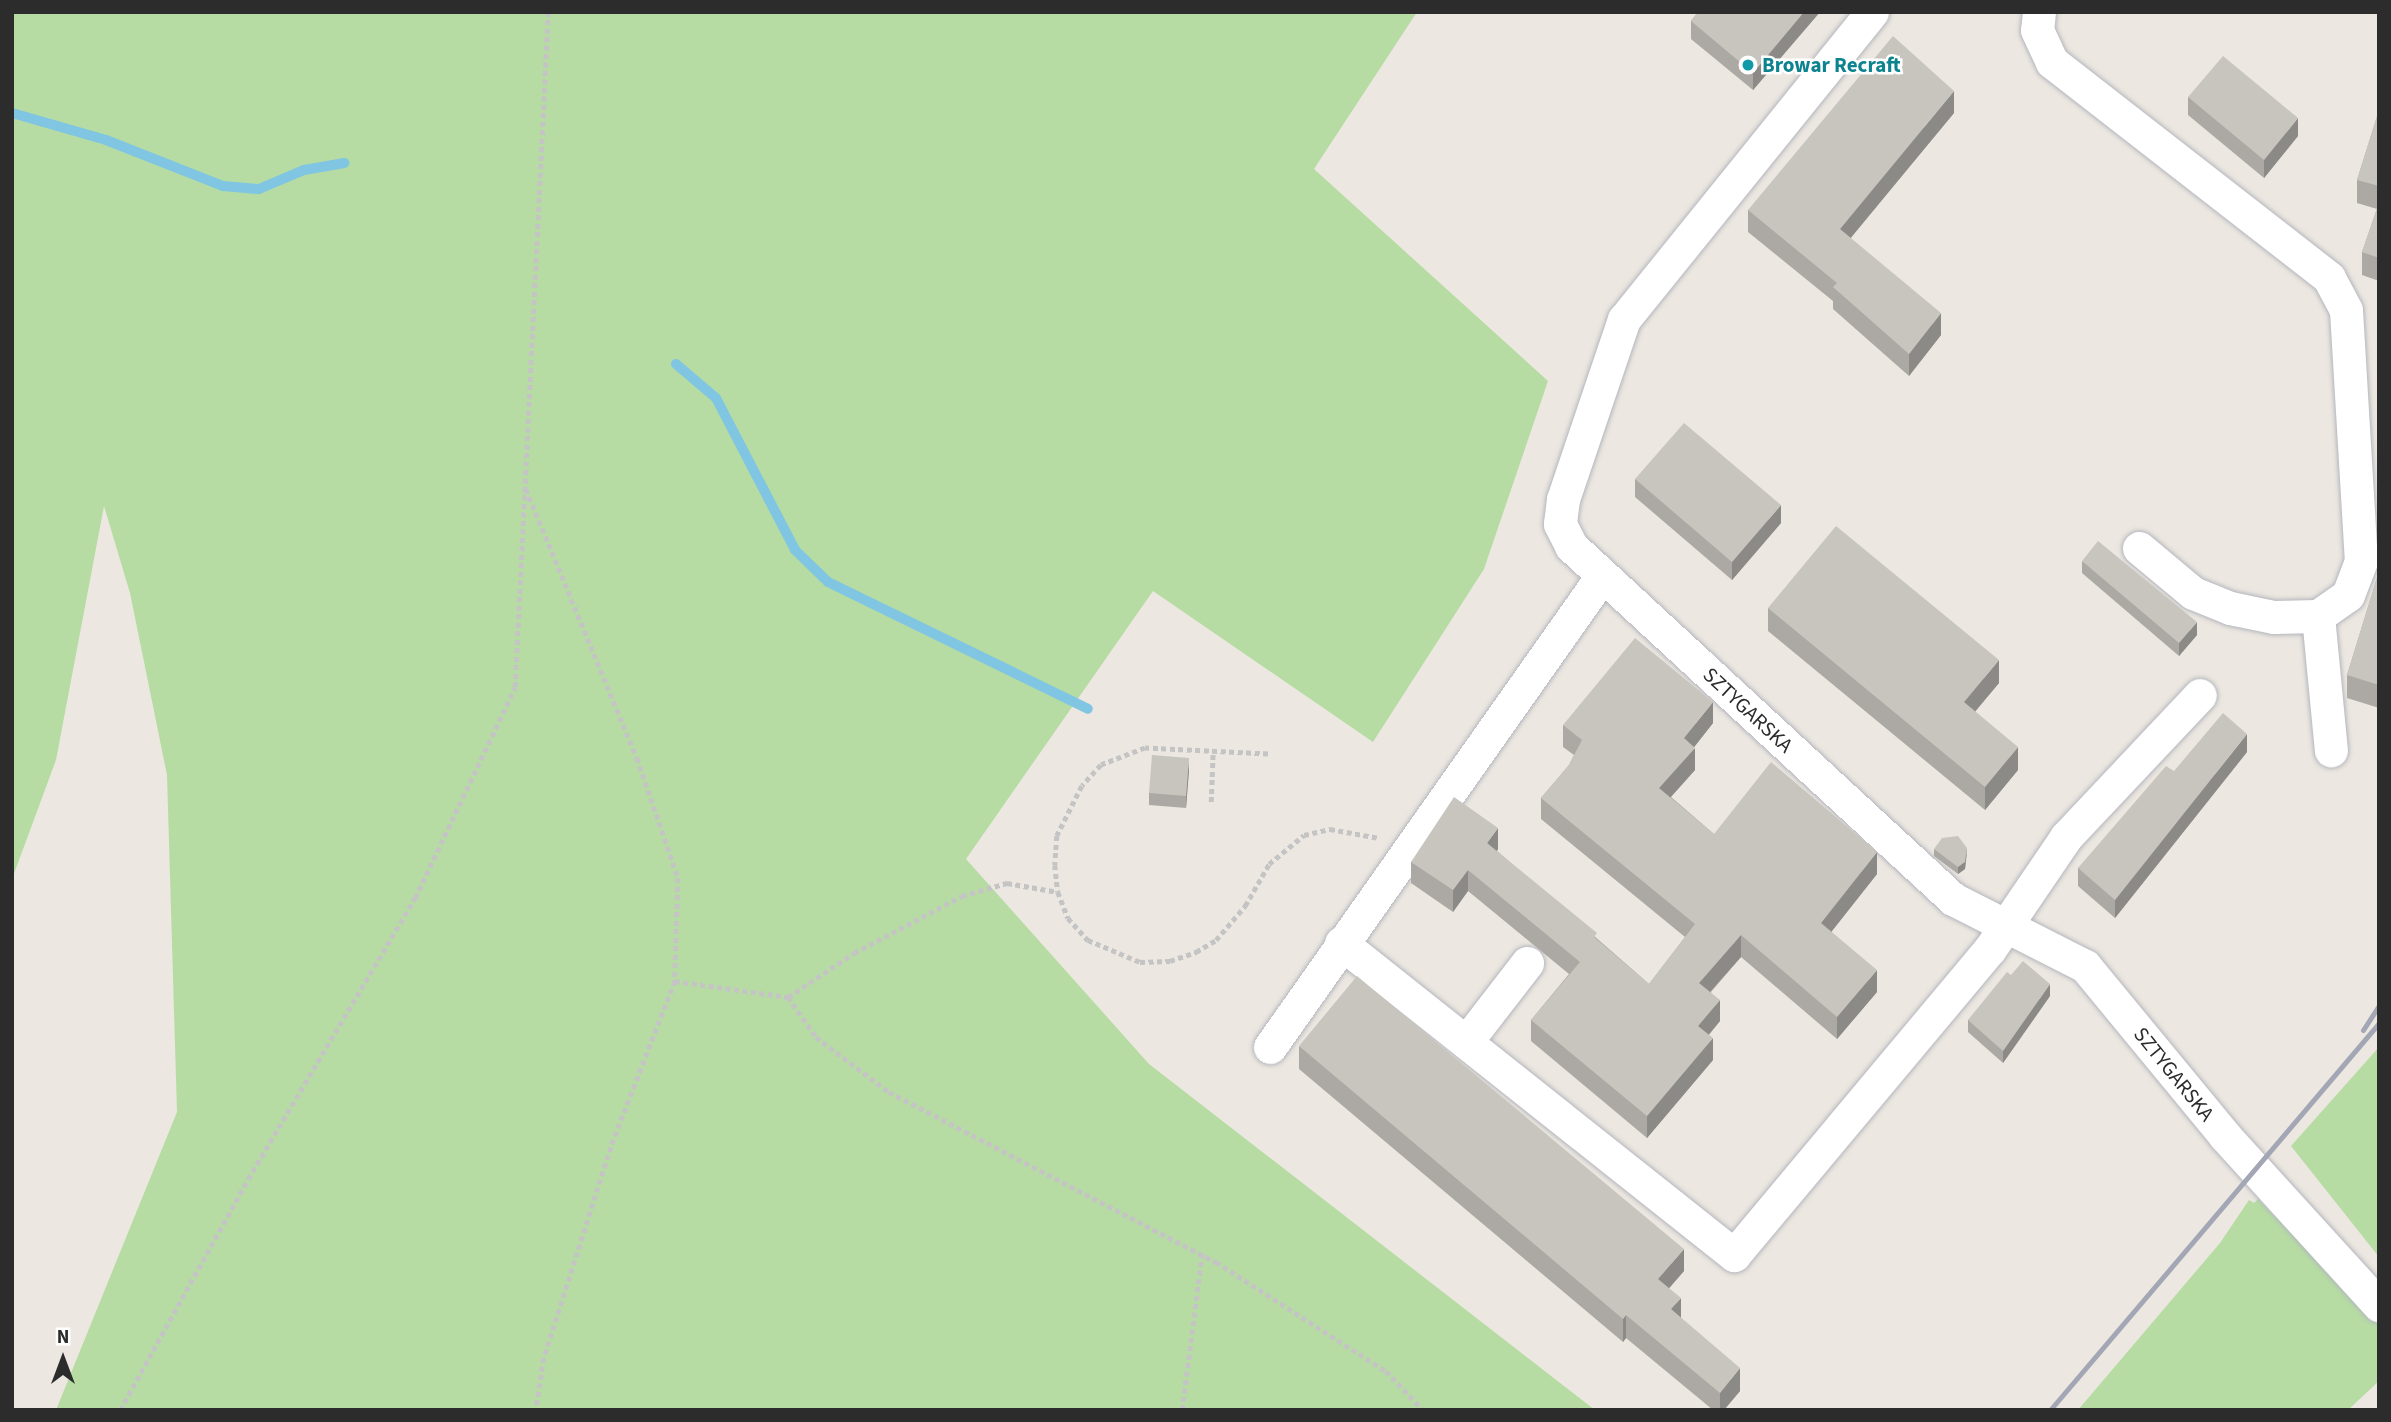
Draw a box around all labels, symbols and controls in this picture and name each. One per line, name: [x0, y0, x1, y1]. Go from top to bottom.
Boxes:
place label: Browar Recraft: [1762, 52, 1901, 78]
marker: Browar Recraft: [1740, 57, 1756, 73]
street label: SZTYGARSKA: [1698, 662, 1798, 758]
street label: SZTYGARSKA: [2128, 1022, 2220, 1126]
north arrow: [28, 1324, 98, 1394]
text: N: [57, 1324, 69, 1351]

